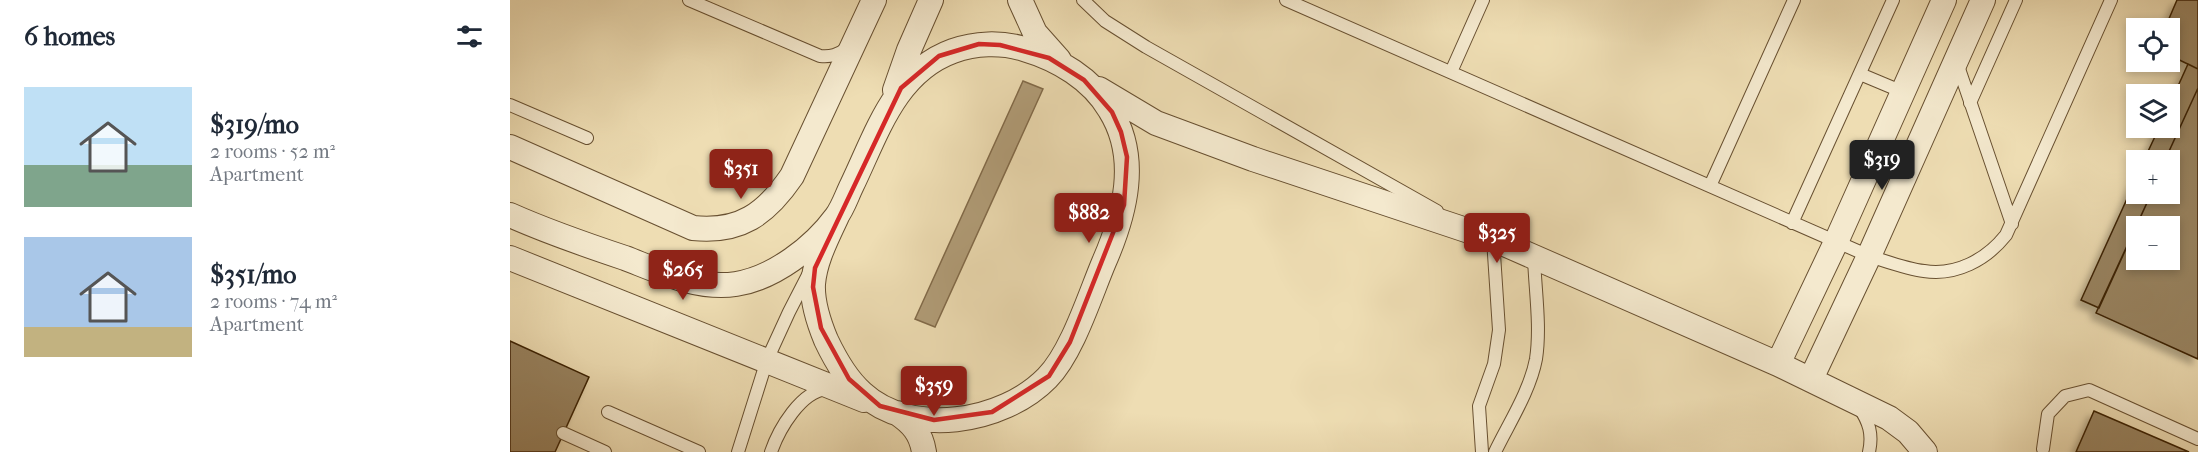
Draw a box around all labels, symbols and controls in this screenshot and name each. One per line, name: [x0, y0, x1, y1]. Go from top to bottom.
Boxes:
map controls: [2126, 18, 2180, 270]
button: locate: [2126, 18, 2180, 72]
icon: filters: [453, 20, 486, 53]
text: 6 homes: [24, 21, 115, 52]
button: layers: [2126, 84, 2180, 138]
text: $319/mo: [210, 109, 299, 140]
icon: home: [72, 111, 144, 183]
text: 2 rooms · 52 m²: [210, 140, 335, 163]
pin: $319: [1846, 140, 1918, 191]
text: $319: [1864, 148, 1900, 171]
pin: $351: [705, 149, 777, 200]
button: +: [2126, 150, 2180, 204]
text: $351: [724, 157, 759, 180]
text: Apartment: [210, 163, 304, 186]
pin: $882: [1053, 193, 1125, 244]
text: $882: [1068, 201, 1110, 224]
pin: $325: [1461, 213, 1533, 264]
button: −: [2126, 216, 2180, 270]
text: $325: [1478, 221, 1516, 244]
pin: $265: [647, 250, 719, 301]
text: $265: [663, 258, 703, 281]
text: $351/mo: [210, 259, 297, 290]
icon: home: [72, 261, 144, 333]
text: 2 rooms · 74 m²: [210, 290, 337, 313]
text: Apartment: [210, 313, 304, 336]
pin: $359: [898, 366, 970, 417]
text: $359: [915, 374, 953, 397]

